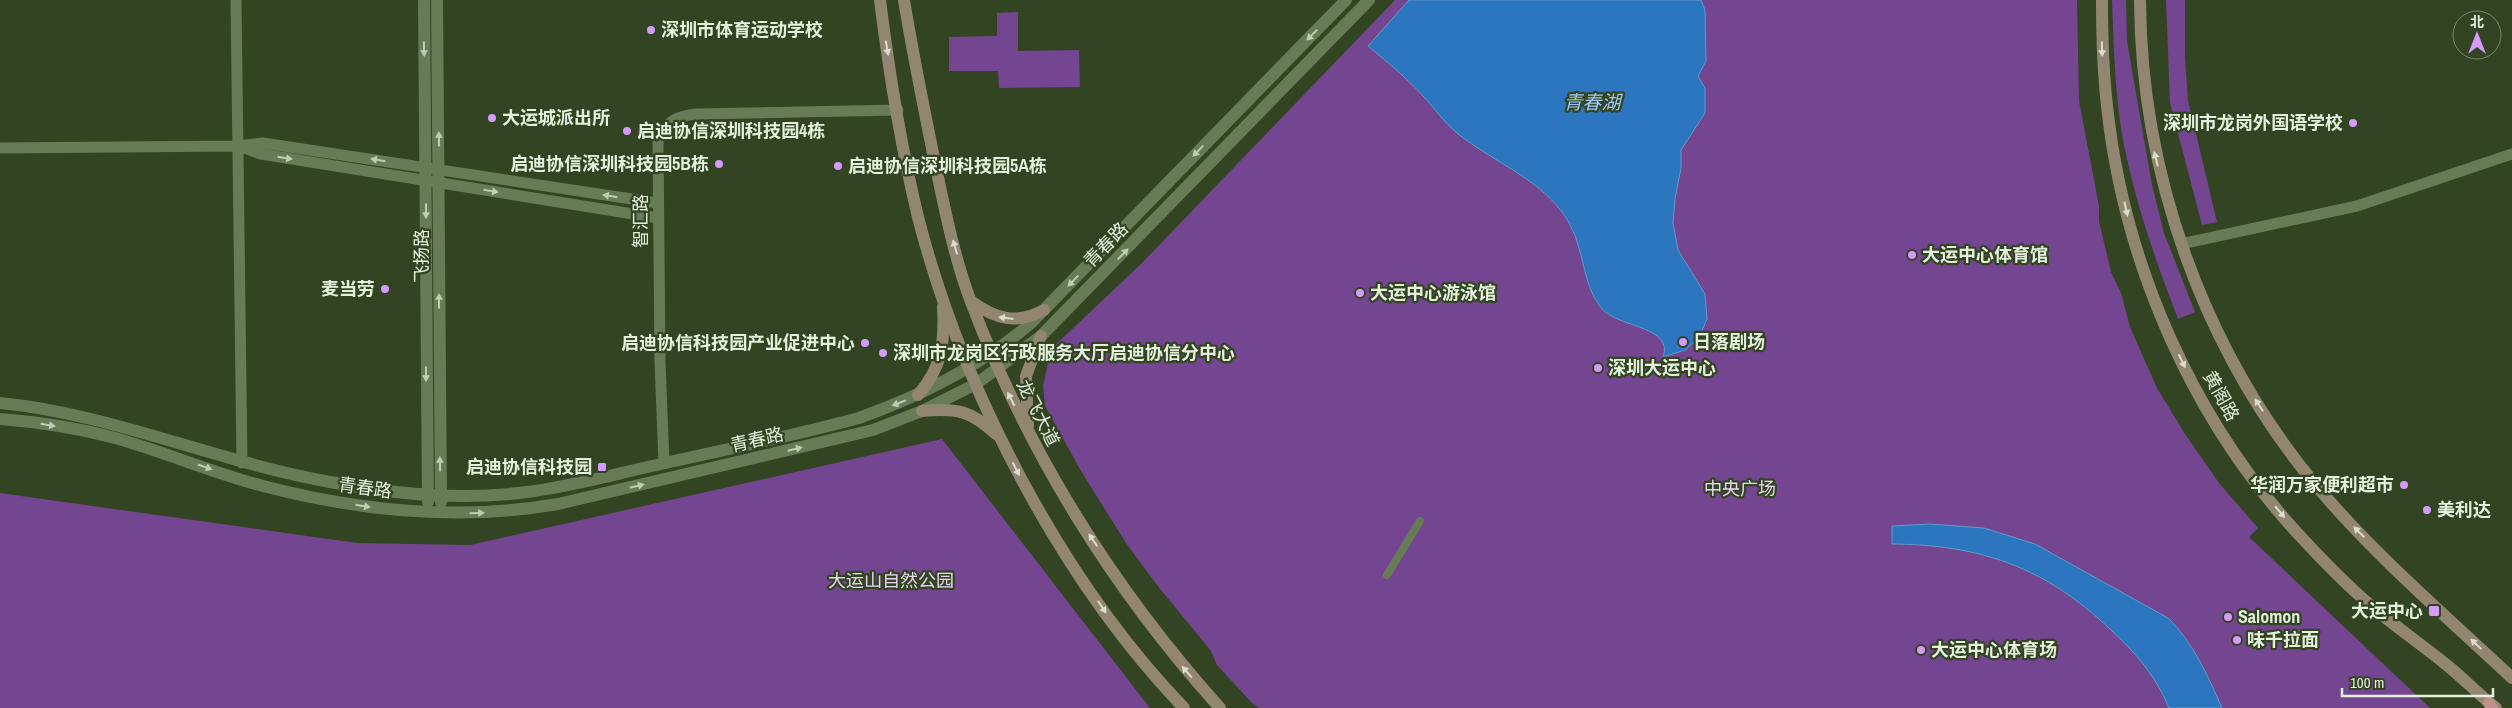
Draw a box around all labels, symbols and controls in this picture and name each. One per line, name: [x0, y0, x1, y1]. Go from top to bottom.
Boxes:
north arrow: [2452, 10, 2502, 60]
text: 北: [2470, 13, 2484, 31]
place label: 深圳市体育运动学校: [661, 17, 823, 42]
marker: 深圳市体育运动学校: [645, 24, 657, 36]
one-way arrow: [1306, 29, 1318, 41]
one-way arrow: [421, 41, 429, 57]
one-way arrow: [883, 41, 891, 57]
one-way arrow: [2098, 41, 2106, 57]
water label: 青春湖: [1563, 89, 1623, 115]
place label: 大运城派出所: [502, 105, 610, 130]
place label: 深圳市龙岗外国语学校: [2163, 110, 2343, 135]
marker: 大运城派出所: [486, 112, 498, 124]
marker: 深圳市龙岗外国语学校: [2347, 117, 2359, 129]
place label: 启迪协信深圳科技园4栋: [637, 118, 825, 143]
marker: 启迪协信深圳科技园4栋: [621, 125, 633, 137]
one-way arrow: [435, 130, 443, 146]
one-way arrow: [1192, 145, 1204, 157]
place label: 启迪协信深圳科技园5B栋: [510, 151, 709, 176]
one-way arrow: [2152, 151, 2160, 166]
place label: 启迪协信深圳科技园5A栋: [848, 153, 1047, 178]
one-way arrow: [277, 154, 293, 162]
one-way arrow: [369, 156, 385, 164]
marker: 启迪协信深圳科技园5B栋: [713, 158, 725, 170]
marker: 启迪协信深圳科技园5A栋: [832, 160, 844, 172]
one-way arrow: [484, 187, 500, 195]
one-way arrow: [602, 192, 618, 200]
street label: 智汇路: [628, 194, 653, 248]
one-way arrow: [2122, 202, 2130, 217]
one-way arrow: [422, 203, 430, 219]
street label: 青春路: [1078, 217, 1133, 273]
street label: 飞扬路: [409, 229, 434, 283]
one-way arrow: [950, 240, 958, 255]
place label: 大运中心体育馆: [1922, 242, 2048, 267]
one-way arrow: [1116, 248, 1128, 260]
marker: 大运中心体育馆: [1906, 249, 1918, 261]
one-way arrow: [1067, 274, 1079, 286]
place label: 麦当劳: [321, 276, 375, 301]
place label: 大运中心游泳馆: [1370, 280, 1496, 305]
marker: 麦当劳: [379, 283, 391, 295]
marker: 大运中心游泳馆: [1354, 287, 1366, 299]
one-way arrow: [435, 293, 443, 309]
one-way arrow: [998, 314, 1014, 322]
place label: 日落剧场: [1693, 329, 1765, 354]
place label: 启迪协信科技园产业促进中心: [621, 330, 855, 355]
marker: 日落剧场: [1677, 336, 1689, 348]
marker: 启迪协信科技园产业促进中心: [859, 337, 871, 349]
place label: 深圳市龙岗区行政服务大厅启迪协信分中心: [893, 340, 1235, 365]
marker: 深圳市龙岗区行政服务大厅启迪协信分中心: [877, 347, 889, 359]
one-way arrow: [2178, 354, 2186, 369]
place label: 深圳大运中心: [1608, 355, 1716, 380]
marker: 深圳大运中心: [1592, 362, 1604, 374]
one-way arrow: [422, 366, 430, 382]
street label: 黄阁路: [2197, 366, 2245, 425]
street label: 龙飞大道: [1011, 375, 1066, 451]
one-way arrow: [1007, 392, 1015, 407]
one-way arrow: [2254, 398, 2263, 412]
one-way arrow: [892, 400, 906, 408]
street label: 青春路: [728, 421, 786, 458]
one-way arrow: [41, 422, 57, 430]
one-way arrow: [788, 445, 803, 453]
place label: 启迪协信科技园: [466, 454, 592, 479]
one-way arrow: [436, 455, 444, 471]
marker: 启迪协信科技园: [596, 461, 608, 473]
one-way arrow: [1012, 462, 1020, 476]
one-way arrow: [198, 464, 213, 472]
street label: 青春路: [337, 471, 394, 504]
place label: 华润万家便利超市: [2250, 472, 2394, 497]
park label: 中央广场: [1704, 476, 1776, 501]
marker: 华润万家便利超市: [2398, 479, 2410, 491]
one-way arrow: [629, 482, 645, 490]
place label: 美利达: [2437, 497, 2491, 522]
one-way arrow: [355, 502, 371, 510]
marker: 美利达: [2421, 504, 2433, 516]
one-way arrow: [2274, 505, 2285, 518]
one-way arrow: [469, 509, 485, 517]
one-way arrow: [2353, 526, 2365, 538]
one-way arrow: [1088, 533, 1097, 547]
park label: 大运山自然公园: [828, 568, 954, 593]
place label: 大运中心: [2351, 598, 2423, 623]
one-way arrow: [1097, 600, 1107, 614]
place label: Salomon: [2238, 604, 2300, 629]
marker: 大运中心: [2427, 604, 2441, 618]
marker: Salomon: [2222, 611, 2234, 623]
place label: 味千拉面: [2247, 627, 2319, 652]
marker: 味千拉面: [2231, 634, 2243, 646]
place label: 大运中心体育场: [1931, 637, 2057, 662]
one-way arrow: [2471, 638, 2483, 650]
marker: 大运中心体育场: [1915, 644, 1927, 656]
one-way arrow: [1182, 665, 1193, 678]
scale bar: [2342, 666, 2493, 698]
text: 100 m: [2350, 672, 2384, 693]

